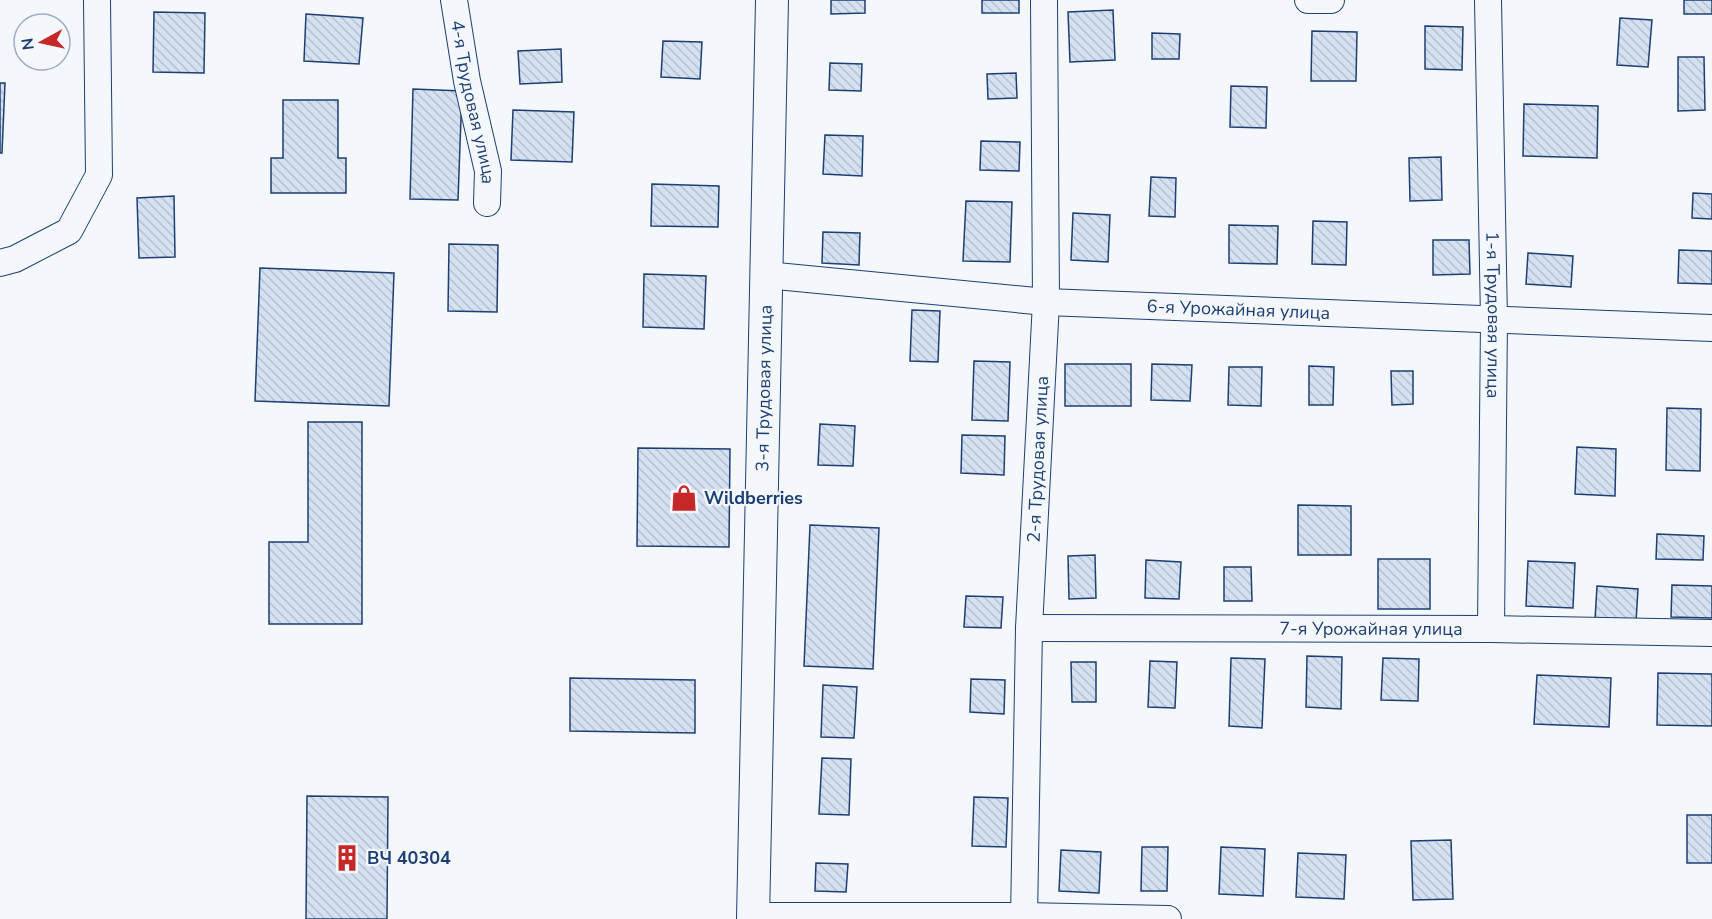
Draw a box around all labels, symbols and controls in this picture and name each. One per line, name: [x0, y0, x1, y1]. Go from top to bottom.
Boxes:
north arrow: [12, 12, 72, 72]
street label: 4-я Трудовая улица: [445, 18, 501, 184]
text: N: [16, 36, 40, 51]
street label: 1-я Трудовая улица: [1480, 231, 1506, 399]
street label: 6-я Урожайная улица: [1146, 294, 1331, 325]
street label: 3-я Трудовая улица: [750, 304, 778, 472]
street label: 2-я Трудовая улица: [1021, 375, 1054, 543]
shop icon: Wildberries: [669, 483, 699, 513]
place label: Wildberries: [704, 486, 803, 510]
street label: 7-я Урожайная улица: [1279, 617, 1463, 641]
building icon: ВЧ 40304: [332, 843, 362, 873]
place label: ВЧ 40304: [367, 846, 451, 870]

